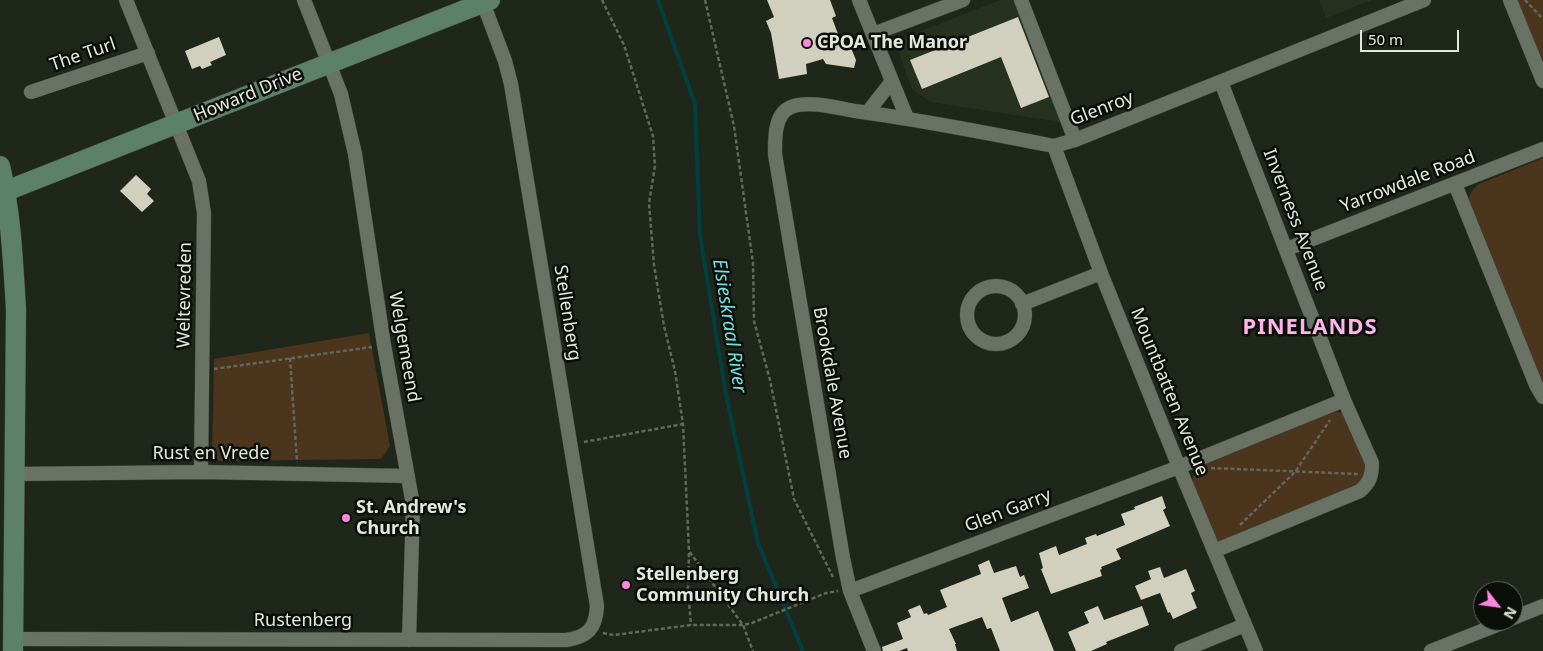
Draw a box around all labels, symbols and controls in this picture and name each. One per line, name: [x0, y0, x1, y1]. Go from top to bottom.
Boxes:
scale bar: [1363, 20, 1462, 52]
text: 50 m: [1368, 29, 1403, 49]
place label: CPOA The Manor: [817, 32, 967, 54]
street label: The Turl: [47, 34, 119, 76]
marker: CPOA The Manor: [801, 37, 813, 49]
street label: Howard Drive: [190, 63, 306, 127]
street label: Glenroy: [1067, 87, 1137, 131]
street label: Inverness Avenue: [1258, 146, 1332, 294]
street label: Yarrowdale Road: [1338, 146, 1478, 218]
street label: Weltevreden: [173, 242, 197, 348]
water label: Elsieskraal River: [707, 257, 751, 395]
street label: Stellenberg: [549, 264, 585, 362]
street label: Welgemeend: [384, 290, 424, 404]
street label: Brookdale Avenue: [808, 305, 856, 461]
street label: Mountbatten Avenue: [1125, 305, 1213, 479]
district label: PINELANDS: [1241, 315, 1379, 341]
street label: Rust en Vrede: [152, 443, 270, 465]
street label: Glen Garry: [962, 485, 1054, 537]
place label: St. Andrew's Church: [356, 497, 466, 540]
marker: St. Andrew's Church: [340, 512, 352, 524]
place label: Stellenberg Community Church: [636, 564, 809, 606]
marker: Stellenberg Community Church: [620, 579, 632, 591]
north arrow: [1473, 581, 1523, 631]
text: N: [1499, 604, 1522, 623]
street label: Rustenberg: [254, 610, 352, 632]

